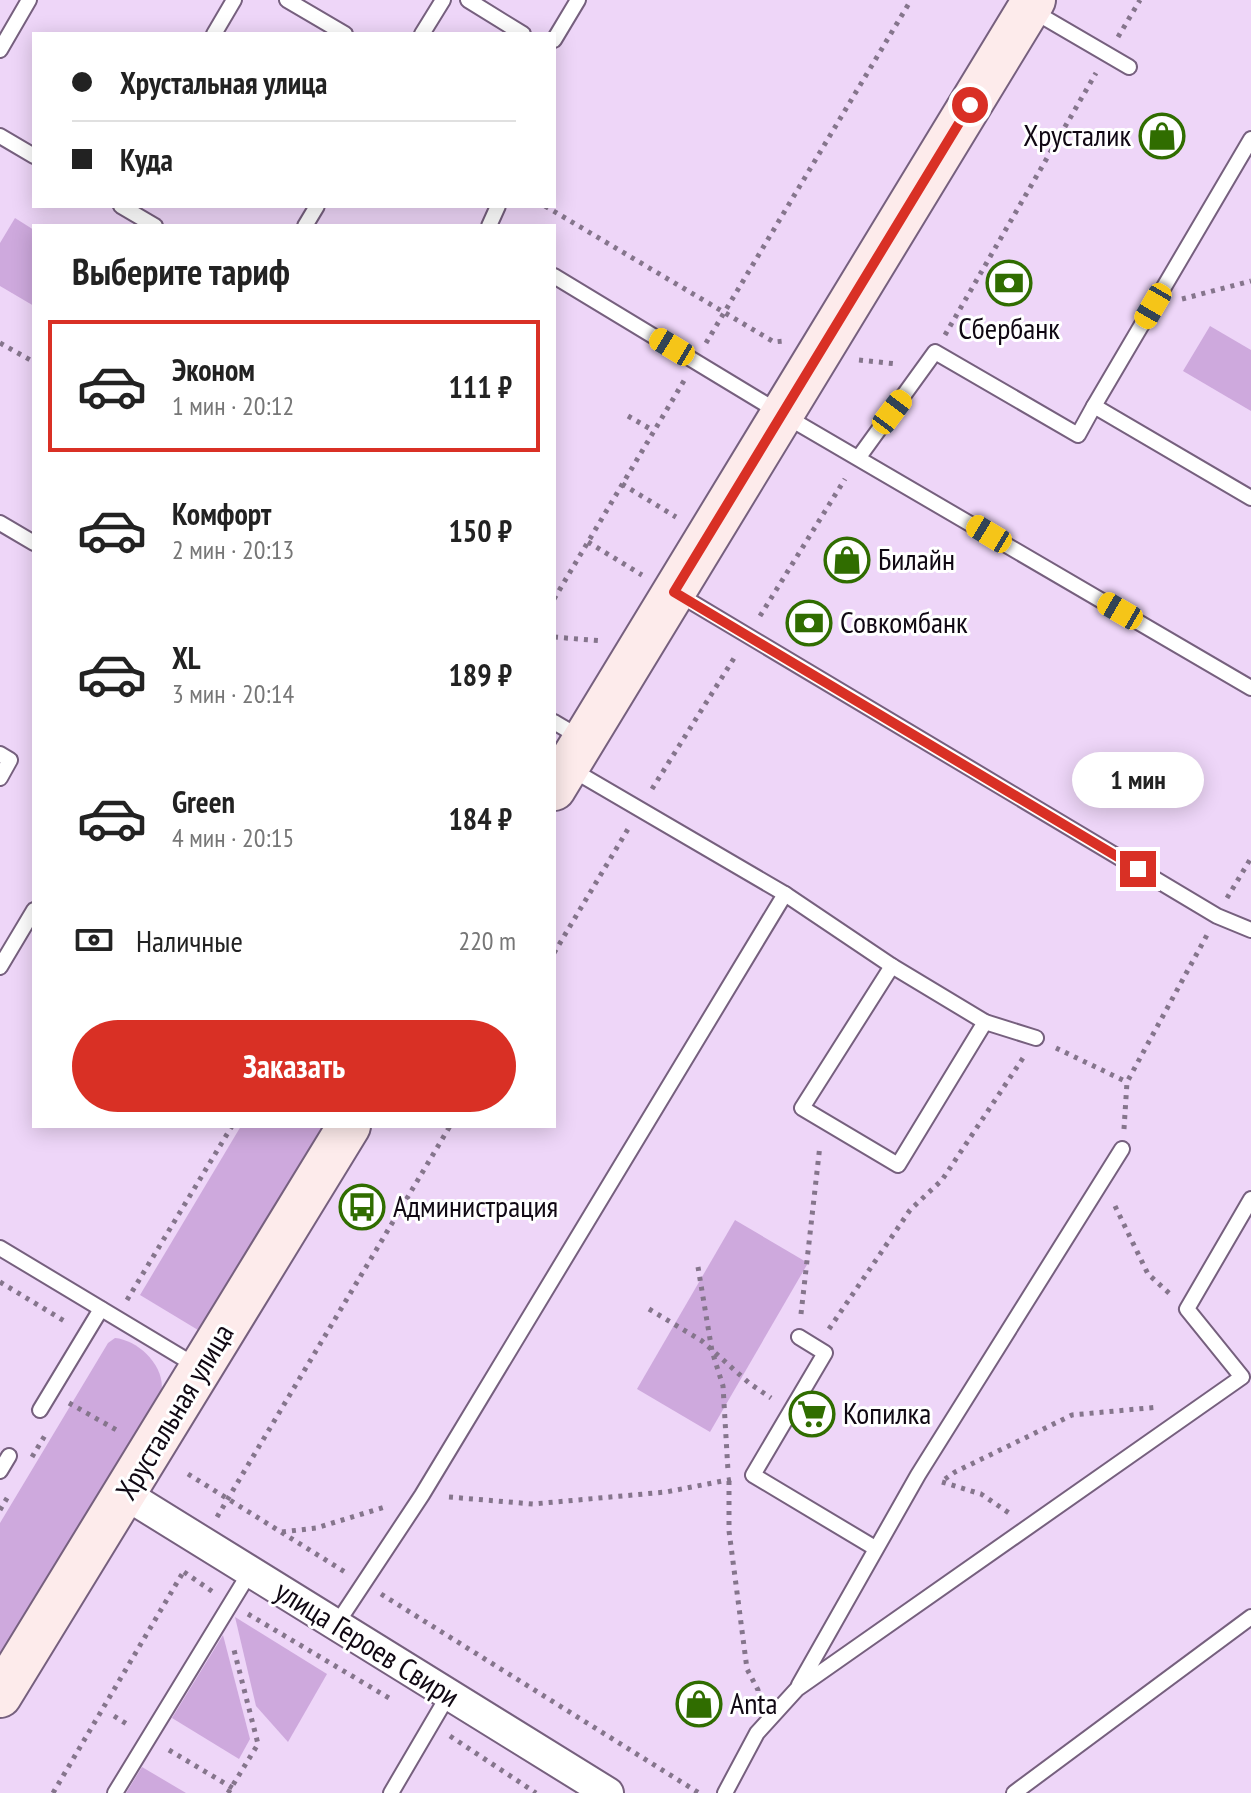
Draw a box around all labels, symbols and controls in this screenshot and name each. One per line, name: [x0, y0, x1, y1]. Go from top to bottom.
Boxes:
text: Хрустальная улица: [120, 63, 327, 102]
route start: [952, 87, 988, 123]
shop icon: Хрусталик: [1138, 112, 1186, 160]
place label: Хрусталик: [1023, 115, 1131, 154]
text: Куда: [120, 140, 173, 179]
text: Выберите тариф: [72, 248, 290, 295]
bank icon: Сбербанк: [985, 259, 1033, 307]
car: [1131, 279, 1175, 333]
place label: Сбербанк: [958, 308, 1060, 347]
car: [645, 324, 699, 370]
icon: car: [76, 350, 148, 422]
text: Эконом: [172, 350, 255, 389]
text: 111 ₽: [448, 367, 512, 406]
car: [868, 386, 916, 438]
text: 1 мин · 20:12: [172, 389, 294, 422]
icon: car: [76, 494, 148, 566]
text: Комфорт: [172, 494, 271, 533]
text: 150 ₽: [448, 511, 512, 550]
car: [962, 511, 1016, 557]
text: 2 мин · 20:13: [172, 533, 294, 566]
shop icon: Билайн: [823, 536, 871, 584]
place label: Билайн: [878, 539, 955, 578]
car: [1093, 589, 1147, 633]
bank icon: Совкомбанк: [785, 599, 833, 647]
place label: Совкомбанк: [840, 602, 968, 641]
icon: car: [76, 638, 148, 710]
text: XL: [172, 638, 201, 677]
text: 189 ₽: [448, 655, 512, 694]
text: 3 мин · 20:14: [172, 677, 294, 710]
callout: 1 мин: [1072, 753, 1204, 809]
text: 1 мин: [1110, 763, 1166, 796]
icon: car: [76, 782, 148, 854]
text: Green: [172, 782, 235, 821]
text: 184 ₽: [448, 799, 512, 838]
text: 4 мин · 20:15: [172, 821, 294, 854]
route end: [1120, 851, 1156, 887]
icon: cash: [72, 918, 116, 962]
text: Наличные: [136, 921, 243, 960]
text: 220 m: [458, 924, 516, 957]
button: Заказать: [72, 1020, 516, 1112]
bus stop icon: Администрация: [338, 1183, 386, 1231]
place label: Администрация: [393, 1186, 558, 1225]
street label: Хрустальная улица: [106, 1316, 242, 1506]
supermarket icon: Копилка: [788, 1390, 836, 1438]
place label: Копилка: [843, 1393, 931, 1432]
street label: улица Героев Свири: [268, 1570, 467, 1715]
shop icon: Anta: [675, 1680, 723, 1728]
place label: Anta: [730, 1683, 778, 1722]

